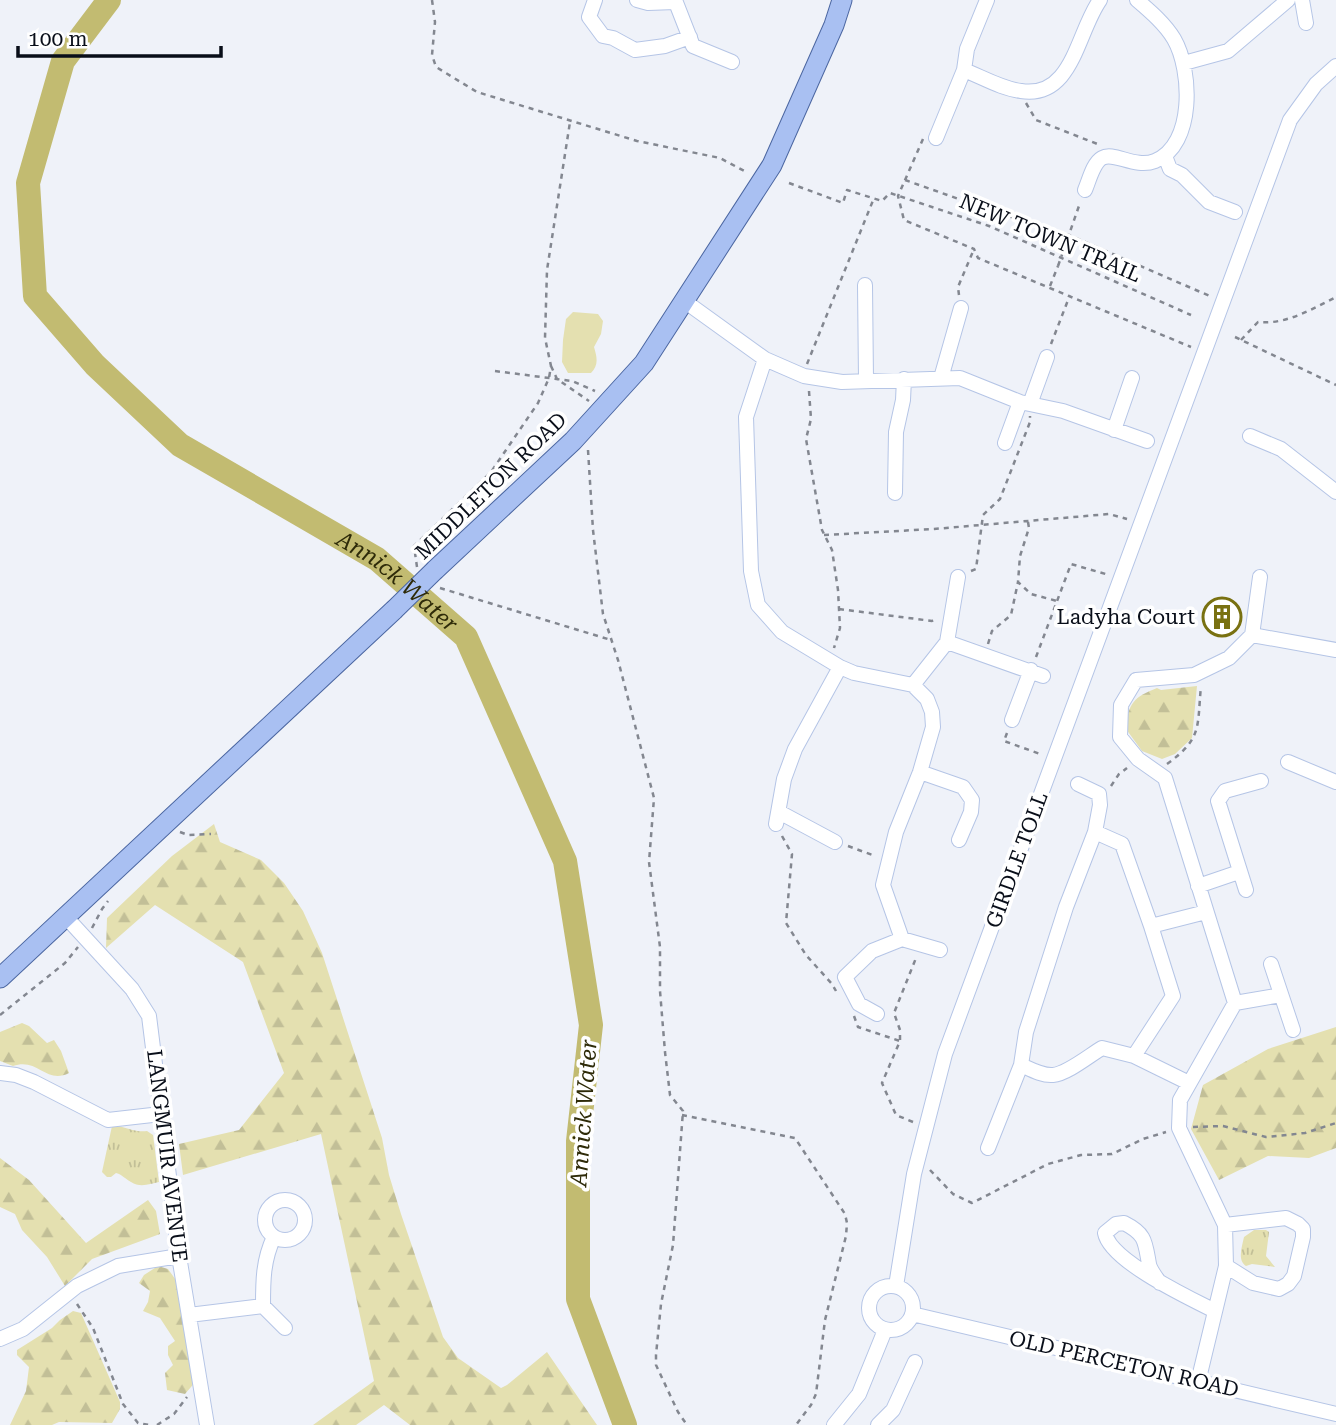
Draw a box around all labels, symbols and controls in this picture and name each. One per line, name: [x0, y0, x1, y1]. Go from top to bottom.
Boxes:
scale bar: [18, 14, 220, 58]
text: 100 m: [28, 27, 88, 51]
street label: NEW TOWN TRAIL: [956, 189, 1144, 287]
street label: MIDDLETON ROAD: [410, 408, 572, 564]
water label: Annick Water: [330, 524, 464, 638]
building icon: Ladyha Court: [1201, 596, 1243, 638]
place label: Ladyha Court: [1057, 605, 1195, 629]
street label: GIRDLE TOLL: [981, 789, 1053, 931]
water label: Annick Water: [565, 1038, 603, 1189]
street label: LANGMUIR AVENUE: [142, 1048, 192, 1264]
street label: OLD PERCETON ROAD: [1007, 1326, 1241, 1402]

